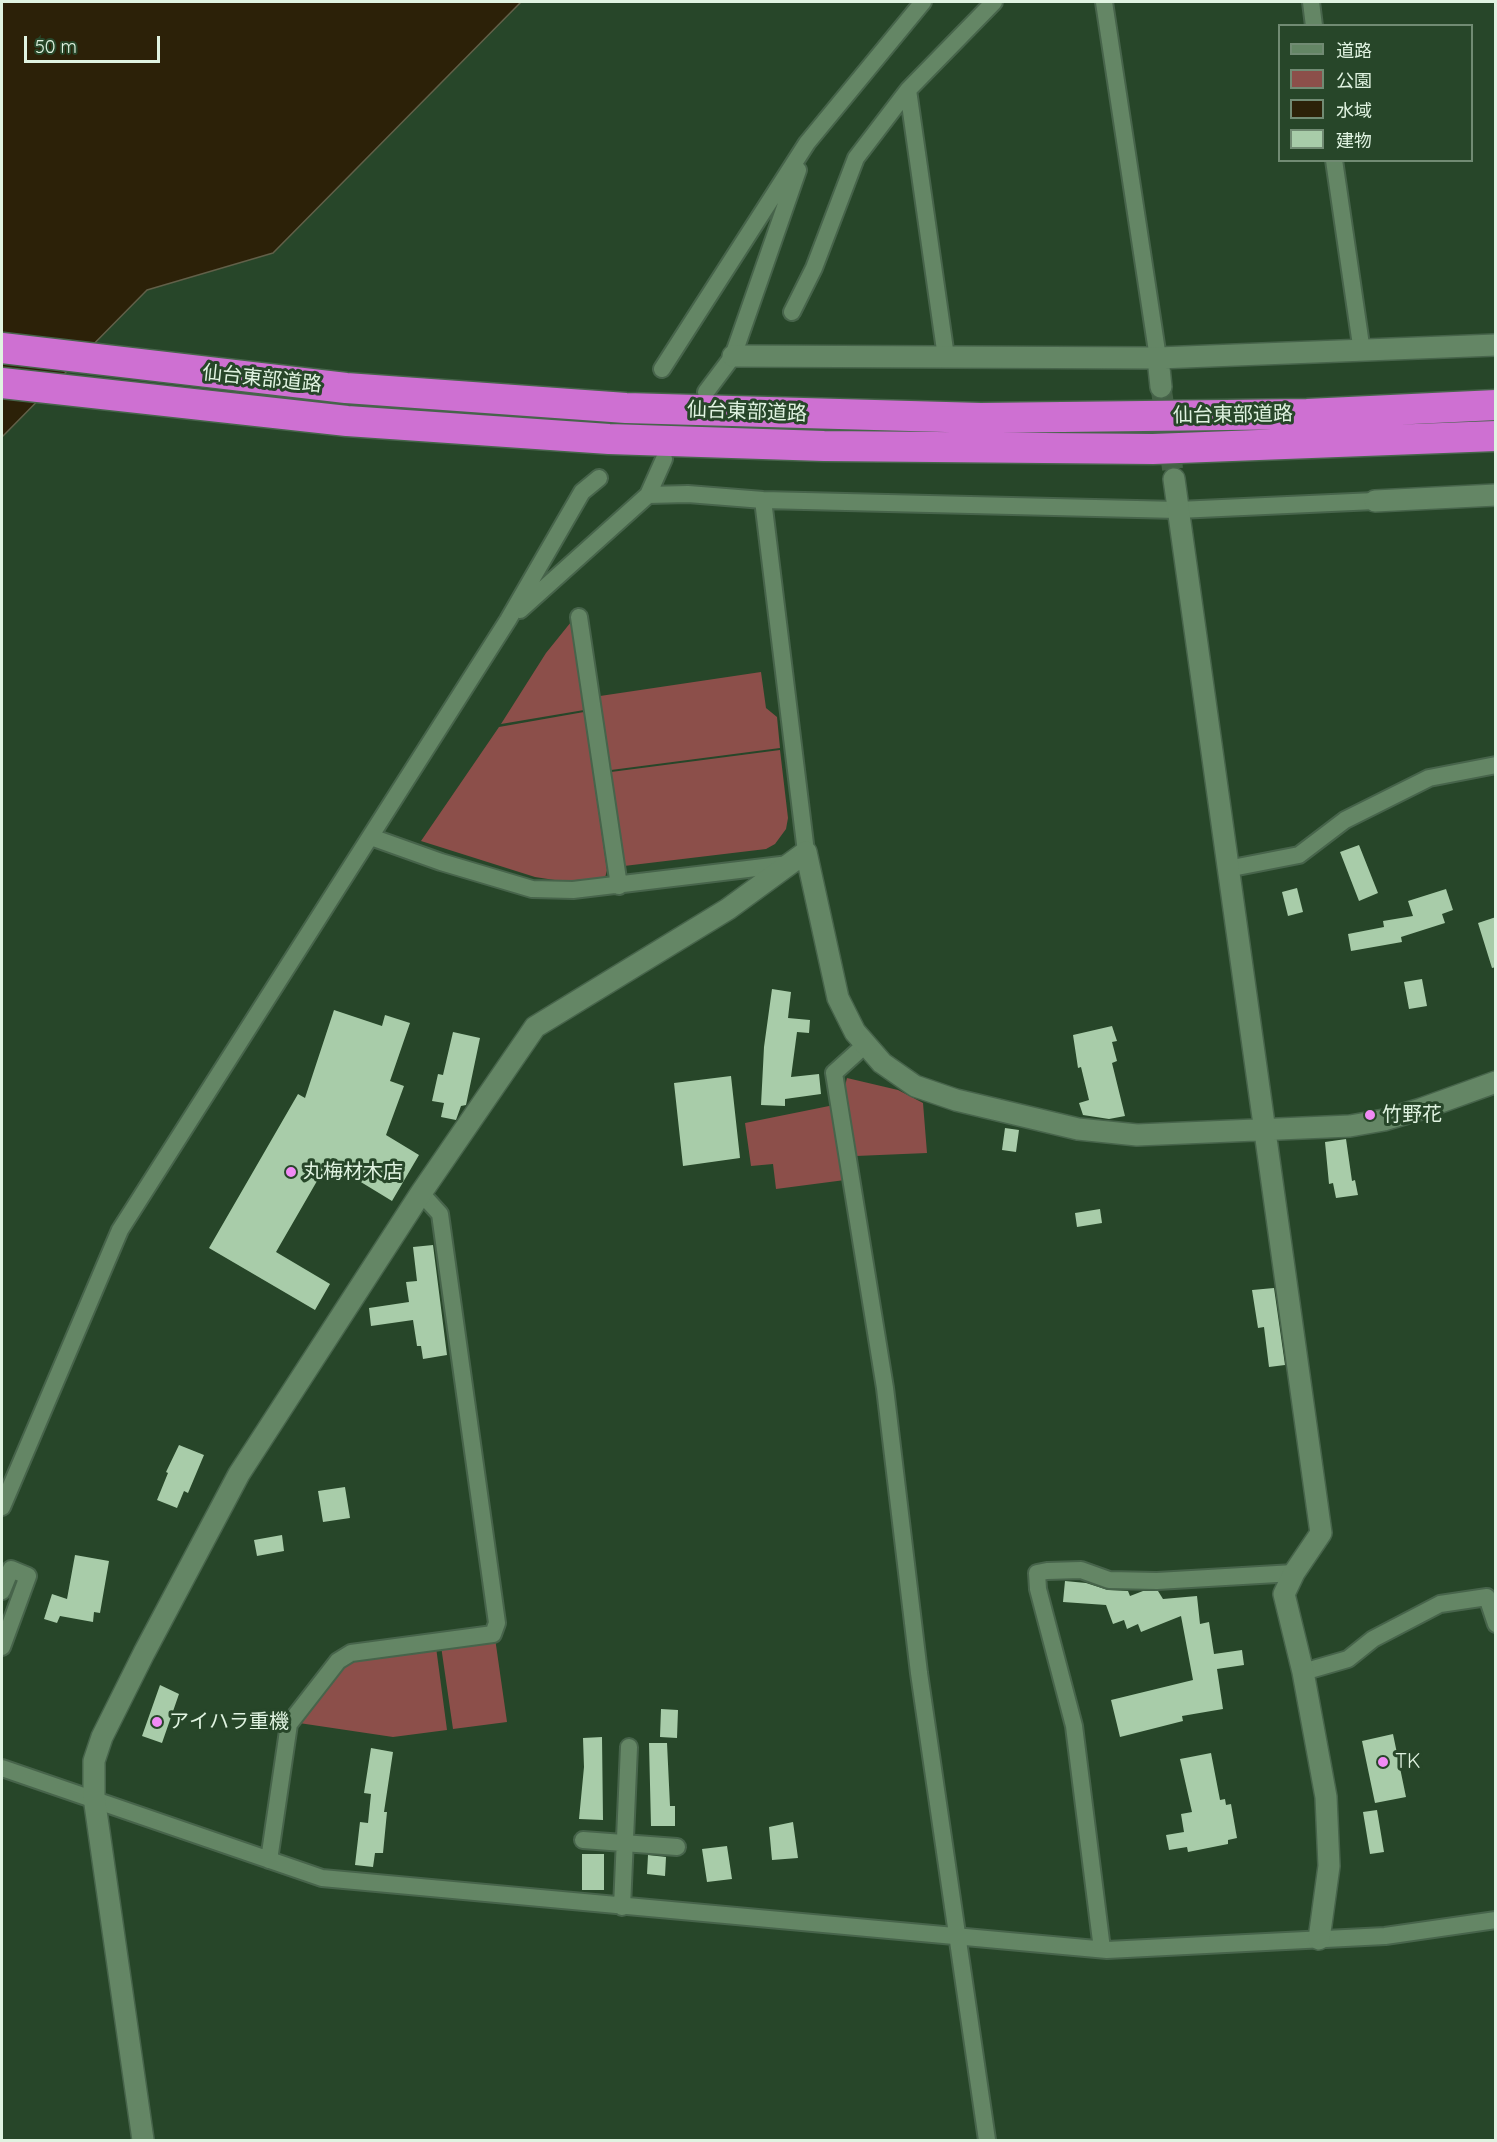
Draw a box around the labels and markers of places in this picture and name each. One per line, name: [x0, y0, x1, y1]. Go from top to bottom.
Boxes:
place label: 竹野花: [1382, 1103, 1442, 1127]
marker: 竹野花: [1363, 1108, 1377, 1122]
place label: 丸梅材木店: [303, 1160, 403, 1184]
marker: 丸梅材木店: [284, 1165, 298, 1179]
place label: アイハラ重機: [169, 1710, 289, 1734]
marker: アイハラ重機: [150, 1715, 164, 1729]
place label: TK: [1395, 1750, 1421, 1774]
marker: TK: [1376, 1755, 1390, 1769]

